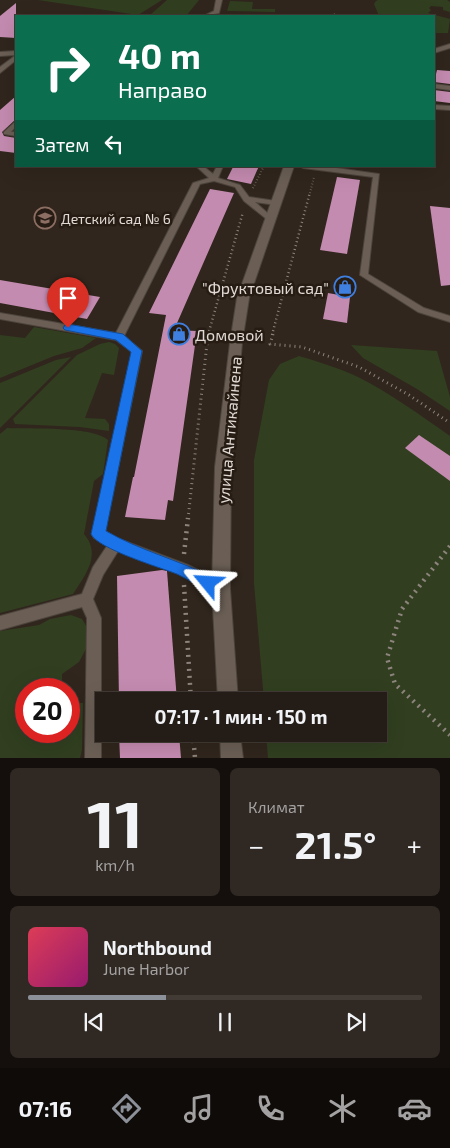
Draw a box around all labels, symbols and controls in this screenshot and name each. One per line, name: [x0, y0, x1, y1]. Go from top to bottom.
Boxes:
text: 40 m: [118, 34, 201, 76]
icon: right: [35, 35, 100, 100]
text: Направо: [118, 76, 207, 102]
icon: left: [100, 130, 128, 158]
text: Затем: [35, 133, 90, 156]
school or university icon: Детский сад № 6: [33, 206, 57, 230]
place label: Детский сад № 6: [61, 210, 171, 227]
shop icon: "Фруктовый сад": [333, 275, 357, 299]
pin: [47, 277, 89, 328]
place label: "Фруктовый сад": [202, 278, 329, 298]
icon: arrive: [54, 284, 82, 312]
shop icon: Домовой: [167, 322, 191, 346]
place label: Домовой: [195, 325, 264, 344]
street label: улица Антикайнена: [213, 356, 246, 504]
position arrow: [181, 556, 233, 608]
speed limit sign: 20: [15, 678, 80, 743]
text: 07:17 · 1 мин · 150 m: [155, 705, 327, 728]
text: 11: [87, 783, 143, 861]
text: Климат: [248, 797, 305, 816]
text: 21.5°: [295, 821, 376, 867]
text: −: [248, 828, 264, 862]
text: +: [407, 828, 422, 862]
text: km/h: [95, 855, 135, 874]
text: Northbound: [103, 936, 212, 959]
text: June Harbor: [103, 959, 190, 978]
icon: previous: [80, 1008, 108, 1036]
icon: pause: [211, 1008, 239, 1036]
icon: next: [342, 1008, 370, 1036]
icon: directions: [109, 1091, 144, 1126]
icon: music: [181, 1091, 216, 1126]
icon: phone: [253, 1091, 288, 1126]
icon: climate: [325, 1091, 360, 1126]
icon: car: [397, 1091, 432, 1126]
text: 07:16: [18, 1095, 72, 1121]

